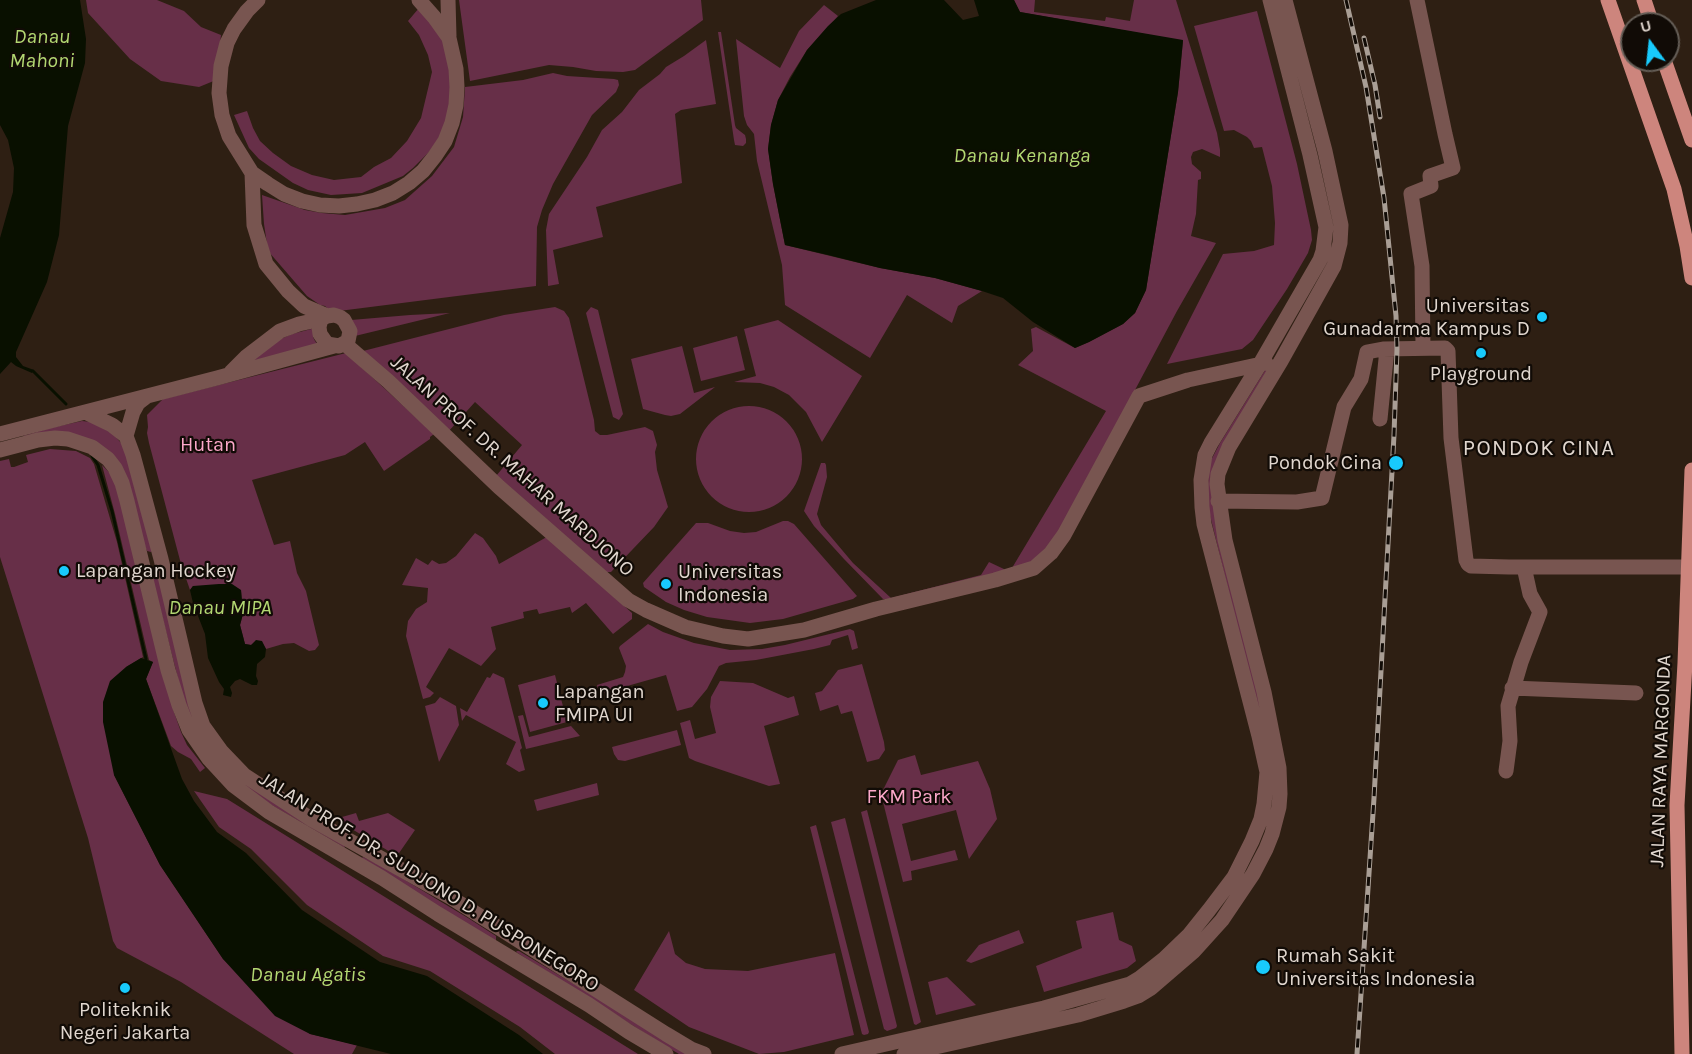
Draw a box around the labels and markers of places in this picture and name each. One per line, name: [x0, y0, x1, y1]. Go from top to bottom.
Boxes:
place label: Universitas Gunadarma Kampus D: [1323, 294, 1530, 341]
marker: Universitas Gunadarma Kampus D: [1535, 310, 1549, 324]
marker: Playground: [1474, 346, 1488, 360]
place label: Playground: [1430, 362, 1532, 386]
place label: Pondok Cina: [1268, 451, 1382, 475]
marker: Pondok Cina: [1387, 454, 1405, 472]
place label: Lapangan Hockey: [76, 559, 236, 583]
place label: Universitas Indonesia: [678, 560, 782, 607]
marker: Lapangan Hockey: [57, 564, 71, 578]
marker: Universitas Indonesia: [659, 577, 673, 591]
place label: Lapangan FMIPA UI: [555, 680, 644, 727]
marker: Lapangan FMIPA UI: [536, 696, 550, 710]
place label: Rumah Sakit Universitas Indonesia: [1276, 944, 1475, 991]
marker: Rumah Sakit Universitas Indonesia: [1254, 958, 1272, 976]
marker: Politeknik Negeri Jakarta: [118, 981, 132, 995]
place label: Politeknik Negeri Jakarta: [60, 998, 190, 1045]

